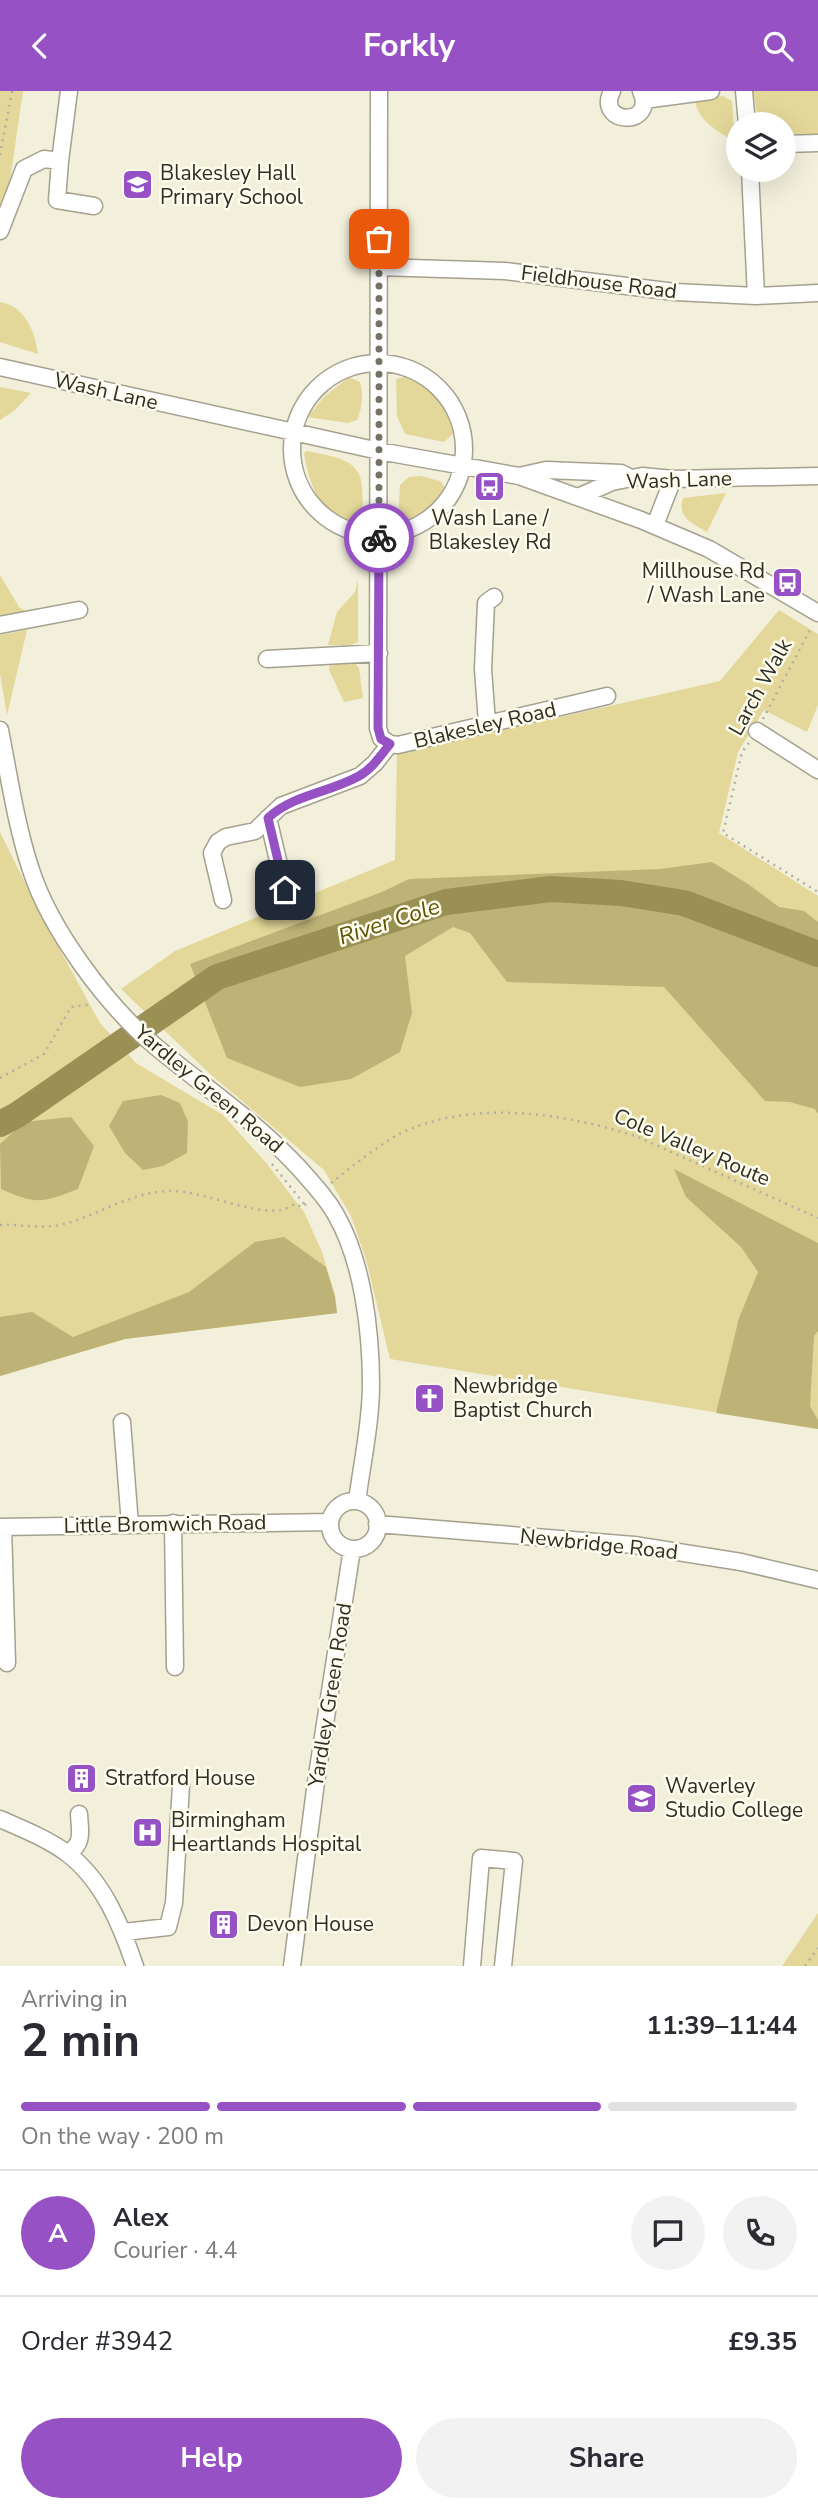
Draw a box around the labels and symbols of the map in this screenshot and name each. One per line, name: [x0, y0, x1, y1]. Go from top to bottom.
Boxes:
place label: Blakesley Hall Primary School: [160, 159, 304, 211]
school or university icon: Blakesley Hall Primary School: [120, 168, 154, 202]
pin: [349, 209, 409, 269]
street label: Fieldhouse Road: [519, 259, 679, 305]
street label: Wash Lane: [51, 365, 161, 417]
street label: Wash Lane: [625, 464, 733, 496]
bus stop icon: Wash Lane / Blakesley Rd: [473, 469, 507, 503]
courier: [344, 503, 414, 573]
place label: Wash Lane / Blakesley Rd: [429, 504, 551, 556]
place label: Millhouse Rd / Wash Lane: [642, 557, 765, 609]
bus stop icon: Millhouse Rd / Wash Lane: [771, 566, 805, 600]
street label: Larch Walk: [722, 633, 798, 740]
street label: Blakesley Road: [411, 695, 559, 755]
pin: [255, 860, 315, 920]
water label: River Cole: [334, 890, 444, 952]
street label: Yardley Green Road: [128, 1018, 289, 1160]
street label: Cole Valley Route: [609, 1101, 775, 1193]
place label: Newbridge Baptist Church: [453, 1372, 592, 1424]
church icon: Newbridge Baptist Church: [413, 1381, 447, 1415]
street label: Little Bromwich Road: [63, 1508, 267, 1540]
street label: Newbridge Road: [519, 1522, 679, 1566]
street label: Yardley Green Road: [301, 1601, 358, 1790]
building icon: Stratford House: [65, 1761, 99, 1795]
place label: Stratford House: [105, 1764, 255, 1792]
place label: Waverley Studio College: [665, 1772, 803, 1824]
school or university icon: Waverley Studio College: [625, 1781, 659, 1815]
place label: Birmingham Heartlands Hospital: [171, 1806, 362, 1858]
hospital icon: Birmingham Heartlands Hospital: [131, 1815, 165, 1849]
building icon: Devon House: [207, 1907, 241, 1941]
place label: Devon House: [247, 1910, 374, 1938]

